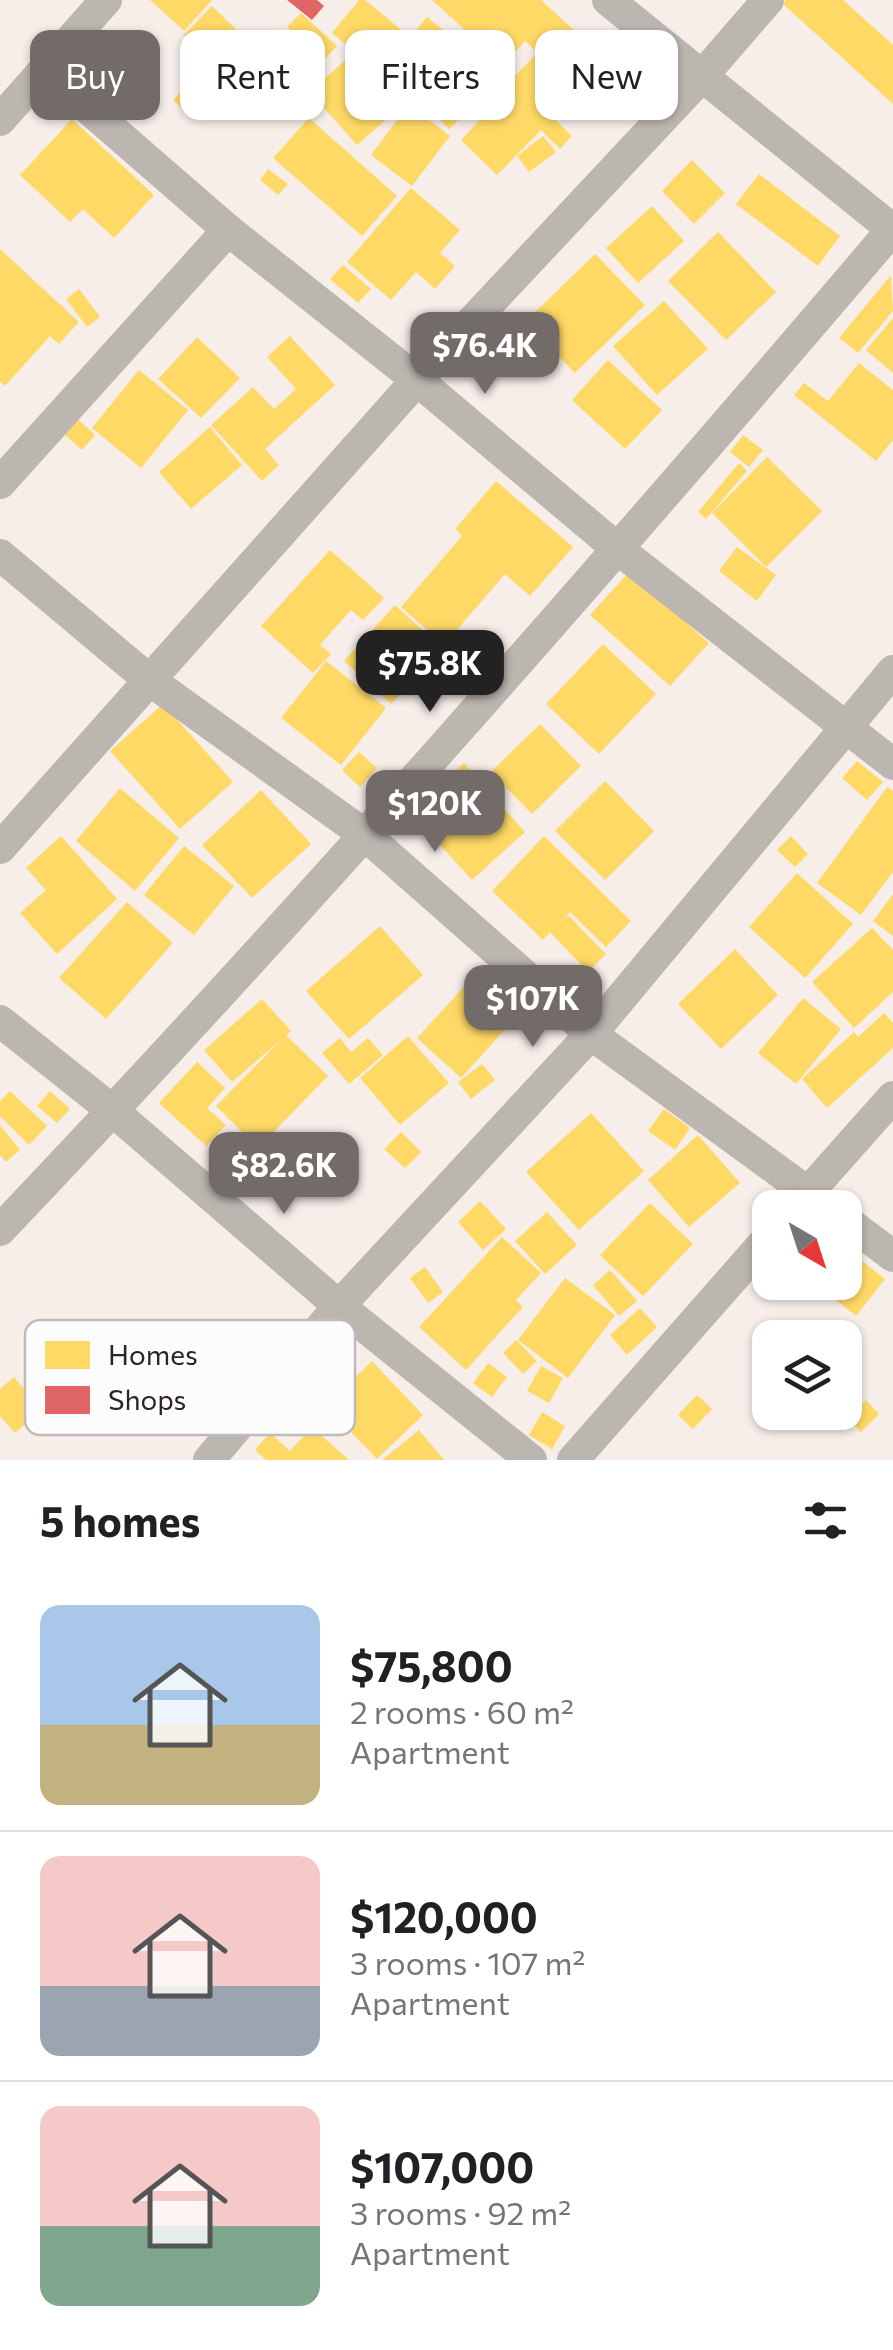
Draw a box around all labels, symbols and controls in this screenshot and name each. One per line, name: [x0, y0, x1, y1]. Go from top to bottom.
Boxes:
chip: Buy: [30, 30, 160, 120]
chip: Rent: [180, 30, 325, 120]
chip: Filters: [345, 30, 515, 120]
chip: New: [535, 30, 678, 120]
pin: $76.4K: [404, 312, 566, 397]
text: $76.4K: [432, 324, 538, 364]
pin: $75.8K: [349, 630, 511, 715]
text: $75.8K: [378, 642, 482, 682]
pin: $120K: [365, 770, 505, 855]
text: $120K: [388, 782, 482, 822]
pin: $107K: [463, 965, 603, 1050]
text: $107K: [486, 977, 580, 1017]
pin: $82.6K: [203, 1132, 365, 1217]
text: $82.6K: [231, 1144, 337, 1184]
north arrow: [752, 1190, 862, 1300]
map controls: [752, 1190, 862, 1430]
legend: [25, 1320, 355, 1435]
button: layers: [752, 1320, 862, 1430]
text: Homes: [108, 1337, 198, 1371]
text: Shops: [108, 1382, 186, 1416]
icon: filters: [798, 1493, 853, 1548]
text: 5 homes: [40, 1494, 200, 1546]
text: $75,800: [350, 1639, 513, 1691]
icon: home: [120, 1645, 240, 1765]
text: 2 rooms · 60 m²: [350, 1691, 574, 1731]
text: Apartment: [350, 1731, 510, 1771]
text: $120,000: [350, 1890, 538, 1942]
icon: home: [120, 1896, 240, 2016]
text: 3 rooms · 107 m²: [350, 1942, 585, 1982]
text: Apartment: [350, 1982, 510, 2022]
text: $107,000: [350, 2140, 534, 2192]
icon: home: [120, 2146, 240, 2266]
text: 3 rooms · 92 m²: [350, 2192, 571, 2232]
text: Apartment: [350, 2232, 510, 2272]

